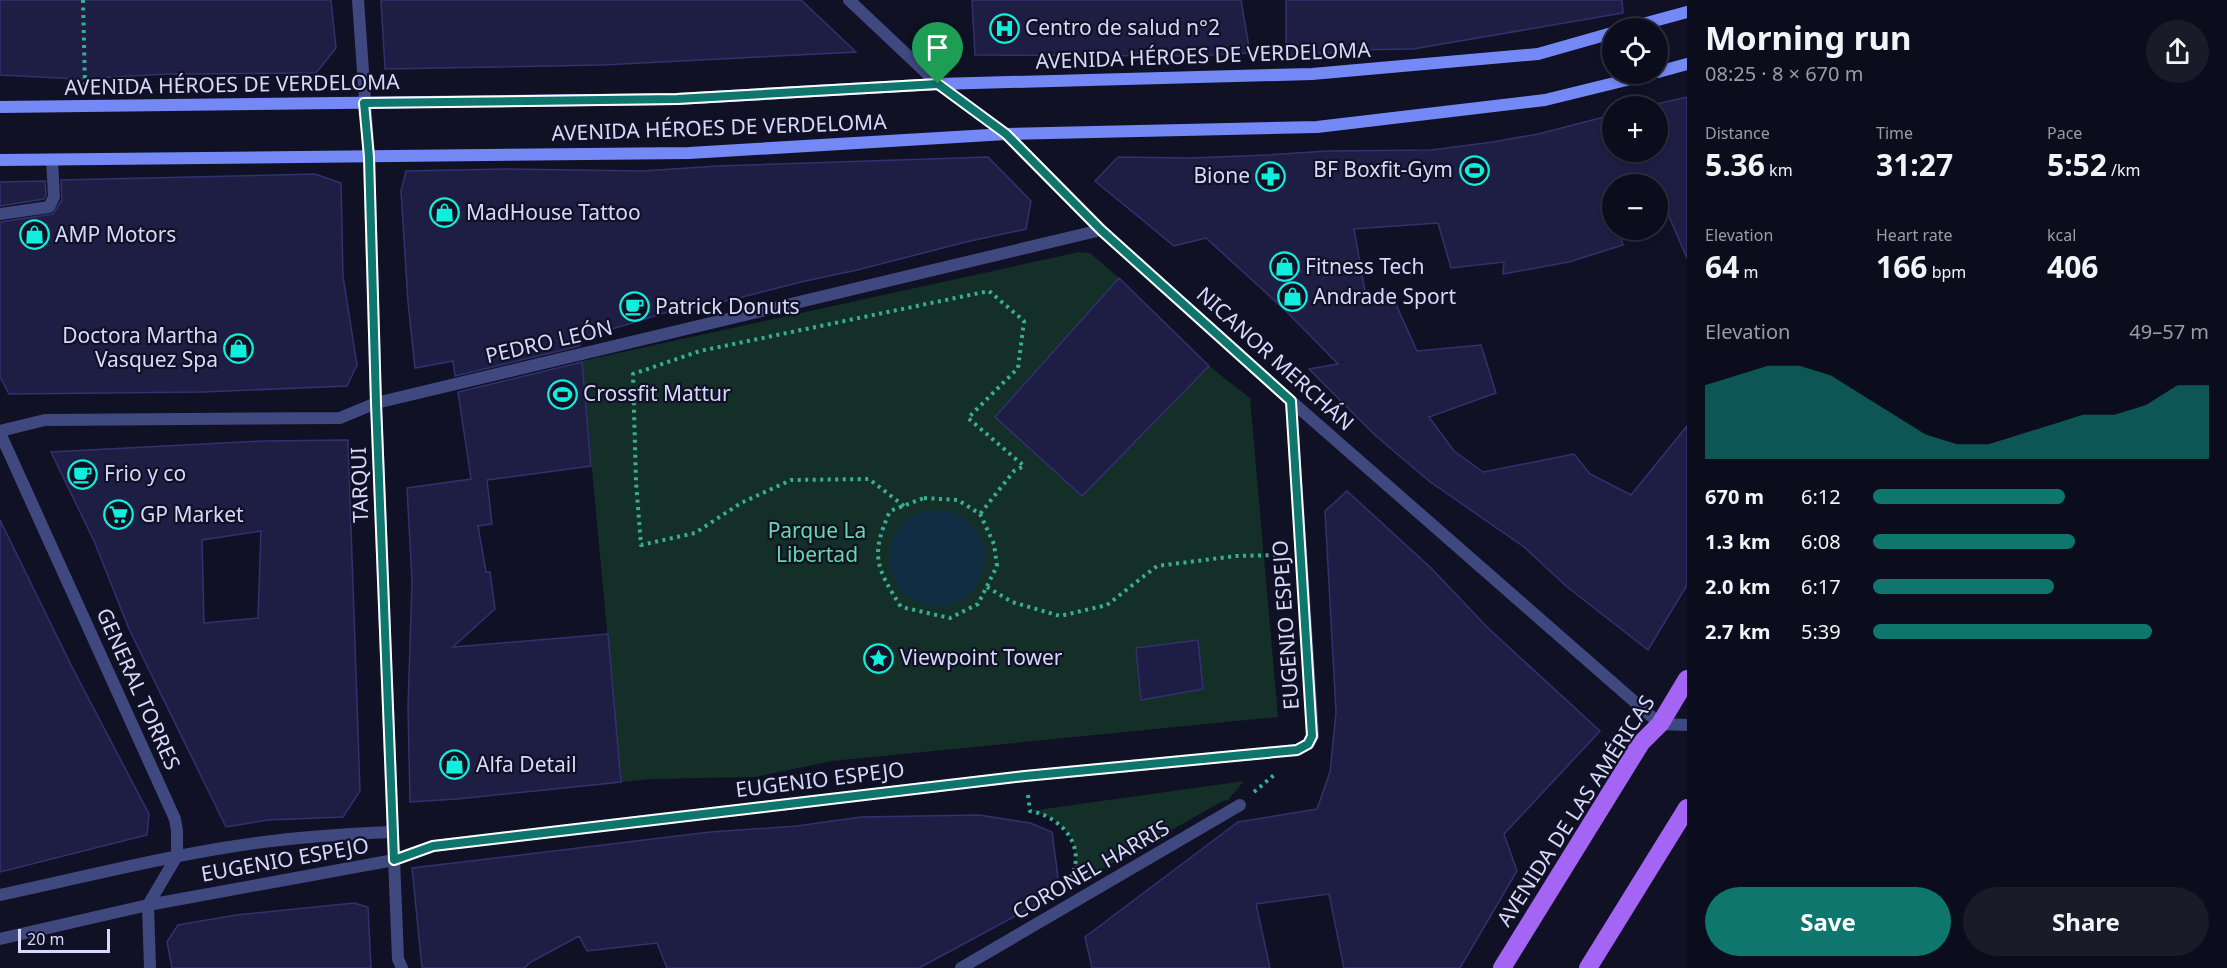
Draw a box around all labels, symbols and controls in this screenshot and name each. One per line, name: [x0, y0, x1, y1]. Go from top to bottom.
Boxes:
hospital icon: Centro de salud n°2: [988, 12, 1020, 44]
place label: Centro de salud n°2: [1025, 13, 1220, 41]
text: Morning run: [1705, 15, 1911, 60]
map controls: [1602, 18, 1668, 240]
button: locate: [1602, 18, 1668, 84]
button: share: [2146, 20, 2209, 83]
pin: [912, 22, 963, 84]
icon: arrive: [921, 31, 954, 64]
street label: AVENIDA HÉROES DE VERDELOMA: [1035, 35, 1372, 75]
text: 08:25 · 8 × 670 m: [1705, 60, 1863, 87]
street label: AVENIDA HÉROES DE VERDELOMA: [64, 67, 400, 101]
button: +: [1602, 96, 1668, 162]
street label: AVENIDA HÉROES DE VERDELOMA: [551, 107, 888, 147]
text: Distance: [1705, 122, 1770, 144]
text: Time: [1876, 122, 1913, 144]
text: Pace: [2047, 122, 2082, 144]
text: 5.36: [1705, 144, 1765, 185]
text: 31:27: [1876, 144, 1953, 185]
text: 5:52: [2047, 144, 2107, 185]
sports icon: BF Boxfit-Gym: [1458, 154, 1490, 186]
place label: BF Boxfit-Gym: [1313, 155, 1453, 183]
text: km: [1765, 159, 1793, 181]
text: /km: [2107, 159, 2141, 181]
pharmacy icon: Bione: [1255, 160, 1287, 192]
place label: Bione: [1193, 161, 1250, 189]
button: −: [1602, 174, 1668, 240]
shop icon: MadHouse Tattoo: [429, 197, 461, 229]
place label: MadHouse Tattoo: [466, 198, 641, 226]
shop icon: AMP Motors: [18, 219, 50, 251]
place label: AMP Motors: [55, 220, 176, 248]
text: Elevation: [1705, 224, 1773, 246]
text: Heart rate: [1876, 224, 1952, 246]
text: kcal: [2047, 224, 2076, 246]
text: 64: [1705, 246, 1739, 287]
text: 166: [1876, 246, 1927, 287]
text: 406: [2047, 246, 2098, 287]
shop icon: Fitness Tech: [1268, 251, 1300, 283]
place label: Fitness Tech: [1305, 252, 1424, 280]
text: m: [1739, 261, 1758, 283]
text: bpm: [1927, 261, 1966, 283]
street label: NICANOR MERCHÁN: [1191, 280, 1360, 436]
shop icon: Andrade Sport: [1276, 281, 1308, 313]
place label: Andrade Sport: [1313, 282, 1456, 310]
cafe icon: Patrick Donuts: [618, 291, 650, 323]
place label: Patrick Donuts: [655, 292, 800, 320]
street label: PEDRO LEÓN: [482, 313, 615, 369]
text: Elevation: [1705, 318, 1790, 345]
text: 49–57 m: [2129, 318, 2209, 345]
place label: Doctora Martha Vasquez Spa: [62, 321, 218, 373]
shop icon: Doctora Martha Vasquez Spa: [223, 332, 255, 364]
sports icon: Crossfit Mattur: [546, 378, 578, 410]
place label: Crossfit Mattur: [583, 379, 731, 407]
street label: TARQUI: [344, 447, 374, 523]
cafe icon: Frio y co: [67, 458, 99, 490]
place label: Frio y co: [104, 459, 186, 487]
text: 670 m: [1705, 483, 1764, 510]
text: 6:12: [1801, 483, 1841, 510]
supermarket icon: GP Market: [103, 499, 135, 531]
place label: GP Market: [140, 500, 244, 528]
park label: Parque La Libertad: [768, 516, 866, 568]
text: 1.3 km: [1705, 528, 1771, 555]
text: 6:08: [1801, 528, 1841, 555]
street label: EUGENIO ESPEJO: [1265, 539, 1305, 711]
text: 2.0 km: [1705, 573, 1771, 600]
text: 6:17: [1801, 573, 1841, 600]
street label: GENERAL TORRES: [91, 603, 187, 774]
text: 2.7 km: [1705, 618, 1771, 645]
text: 5:39: [1801, 618, 1841, 645]
place icon: Viewpoint Tower: [863, 642, 895, 674]
place label: Viewpoint Tower: [900, 643, 1063, 671]
street label: AVENIDA DE LAS AMÉRICAS: [1490, 690, 1660, 931]
shop icon: Alfa Detail: [439, 749, 471, 781]
place label: Alfa Detail: [476, 750, 577, 778]
street label: EUGENIO ESPEJO: [734, 755, 906, 803]
street label: CORONEL HARRIS: [1007, 813, 1174, 925]
street label: EUGENIO ESPEJO: [199, 830, 371, 888]
button: Save: [1705, 887, 1951, 956]
button: Share: [1963, 887, 2209, 956]
scale bar: [18, 926, 110, 954]
text: 20 m: [27, 928, 64, 950]

